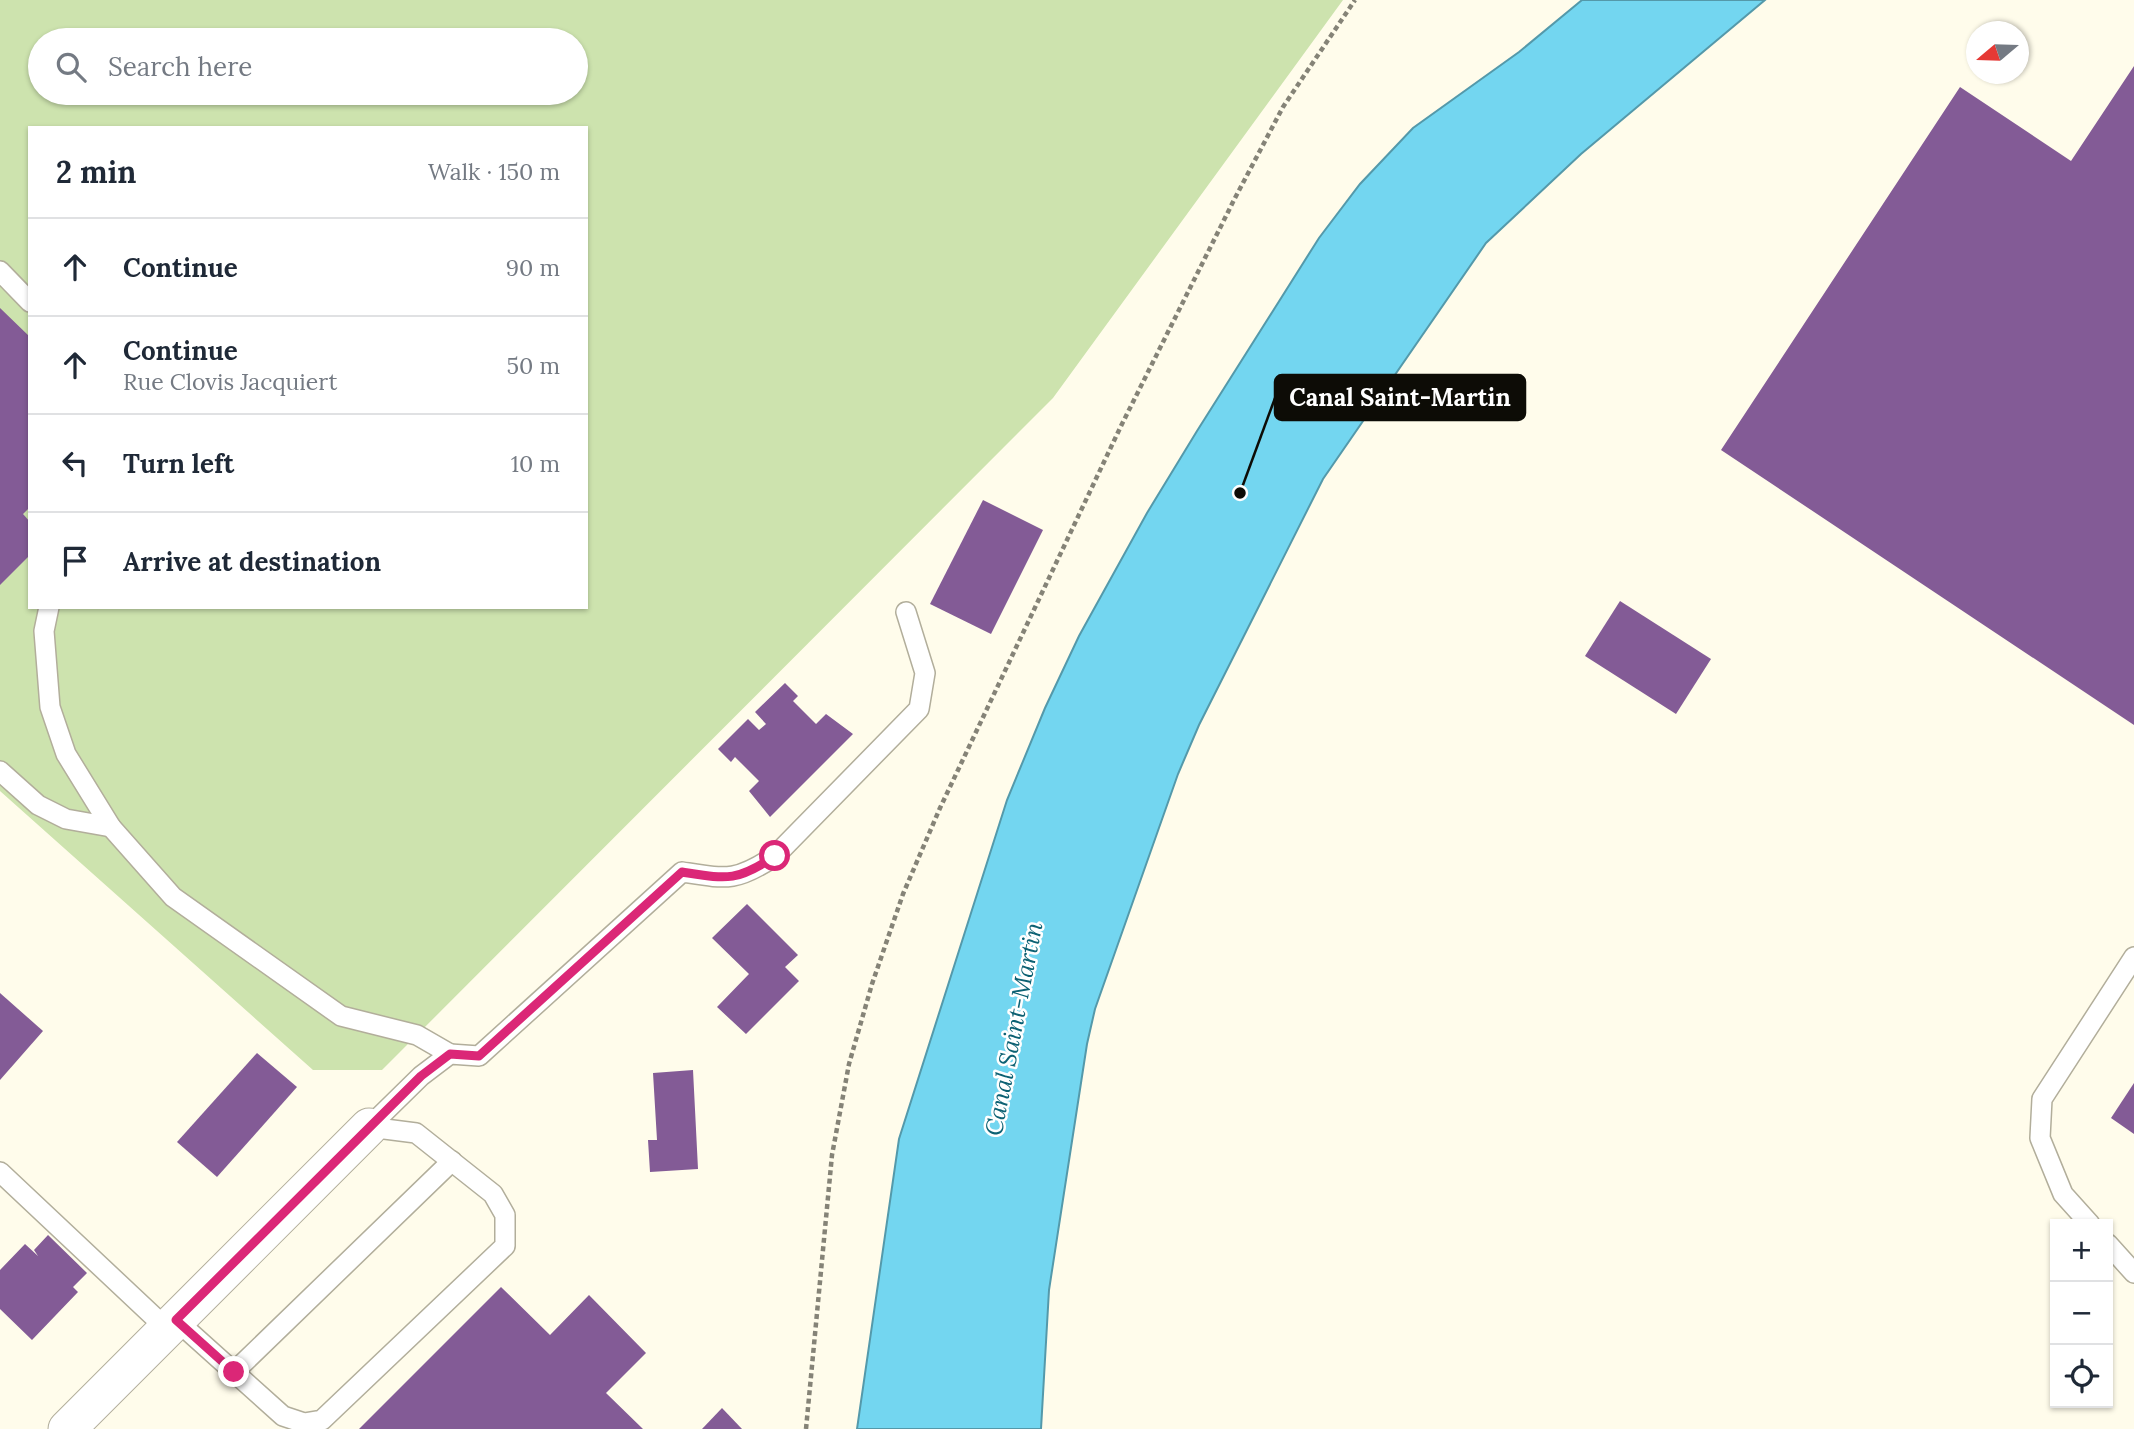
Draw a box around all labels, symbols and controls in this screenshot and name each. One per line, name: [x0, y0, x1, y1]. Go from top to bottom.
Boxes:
north arrow: [1966, 21, 2029, 84]
search box: [28, 28, 588, 105]
icon: search: [52, 48, 90, 86]
text: Search here: [108, 50, 252, 83]
text: 2 min: [56, 153, 136, 191]
text: Walk · 150 m: [428, 157, 560, 186]
icon: ahead: [56, 248, 94, 286]
text: Continue: [123, 251, 238, 284]
text: 90 m: [506, 253, 560, 282]
text: Continue: [123, 334, 238, 367]
icon: ahead: [56, 346, 94, 384]
text: 50 m: [507, 351, 560, 380]
text: Rue Clovis Jacquiert: [123, 367, 337, 396]
callout: Canal Saint-Martin: [1275, 375, 1525, 420]
text: Canal Saint-Martin: [1289, 382, 1511, 413]
icon: left: [56, 444, 94, 482]
text: Turn left: [123, 447, 234, 480]
text: 10 m: [511, 449, 560, 478]
icon: arrive: [56, 542, 94, 580]
text: Arrive at destination: [123, 545, 381, 578]
route start: [759, 840, 790, 871]
water label: Canal Saint-Martin: [978, 919, 1049, 1138]
map controls: [2050, 1219, 2113, 1408]
button: +: [2050, 1219, 2113, 1282]
button: −: [2050, 1282, 2113, 1345]
button: locate: [2050, 1345, 2113, 1408]
route end: [218, 1356, 249, 1387]

